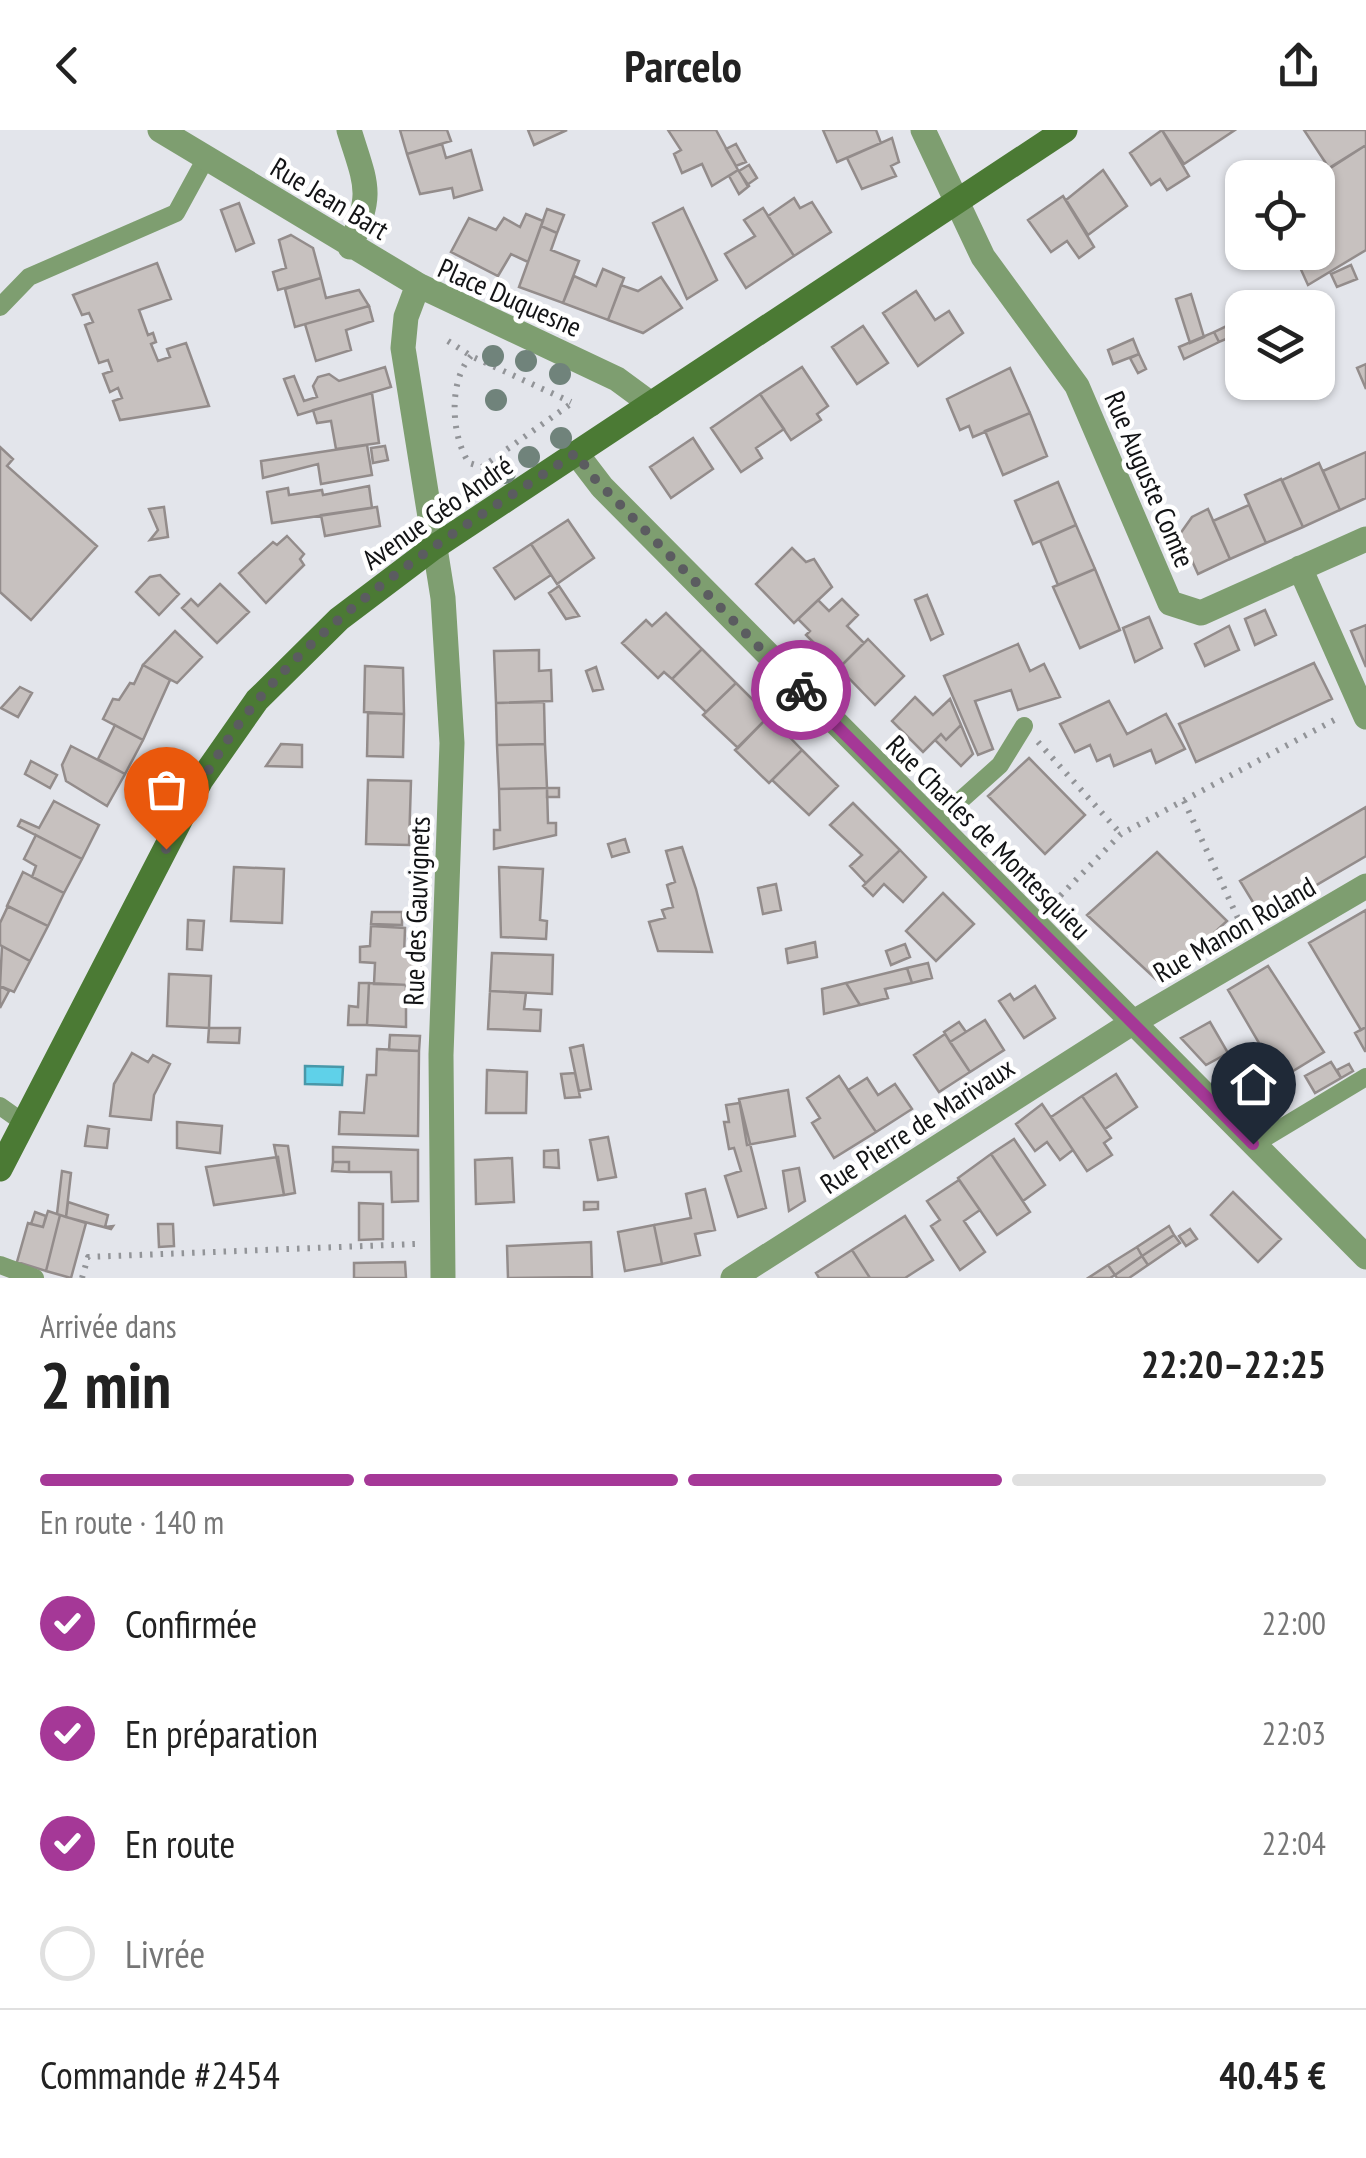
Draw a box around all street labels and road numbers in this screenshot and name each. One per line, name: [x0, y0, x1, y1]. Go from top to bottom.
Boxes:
street label: Rue Jean Bart: [264, 148, 396, 248]
street label: Place Duquesne: [432, 249, 588, 345]
street label: Rue Auguste Comte: [1096, 385, 1204, 573]
street label: Avenue Géo André: [354, 446, 520, 578]
street label: Rue Charles de Montesquieu: [879, 727, 1099, 947]
street label: Rue des Gauvignets: [394, 816, 438, 1006]
street label: Rue Manon Roland: [1146, 868, 1322, 990]
street label: Rue Pierre de Marivaux: [813, 1048, 1021, 1202]

